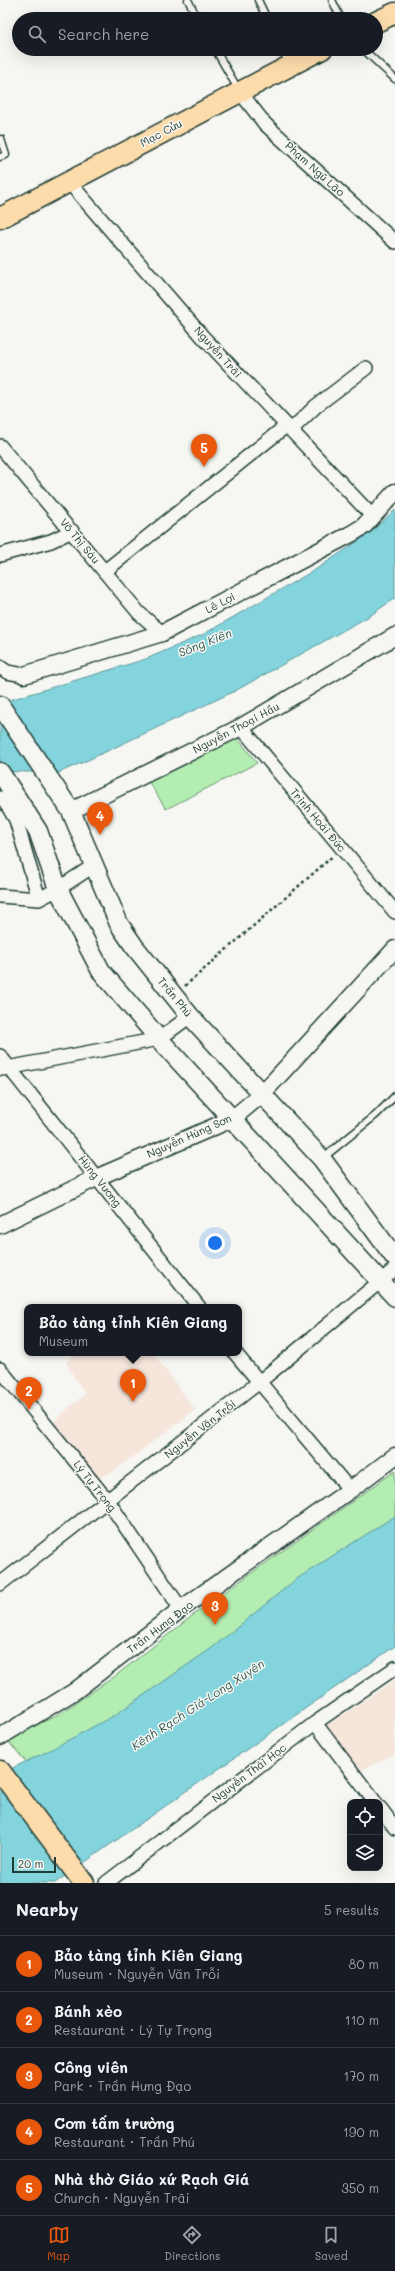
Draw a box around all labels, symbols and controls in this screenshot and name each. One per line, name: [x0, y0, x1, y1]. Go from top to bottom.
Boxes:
search box: [12, 12, 383, 56]
icon: search: [26, 23, 48, 45]
text: Search here: [58, 24, 149, 44]
street label: Mạc Cửu: [137, 115, 184, 150]
street label: Phạm Ngũ Lão: [282, 138, 349, 200]
street label: Nguyễn Trãi: [191, 323, 246, 381]
pin: 5: [191, 434, 217, 467]
street label: Võ Thị Sáu: [57, 515, 104, 566]
street label: Lê Lợi: [202, 589, 237, 616]
water label: Sông Kiên: [176, 624, 234, 660]
street label: Nguyễn Thoại Hầu: [190, 698, 282, 757]
street label: Trịnh Hoài Đức: [287, 784, 350, 855]
pin: 4: [87, 802, 113, 835]
street label: Trần Phú: [155, 974, 196, 1020]
street label: Nguyễn Hùng Sơn: [144, 1110, 234, 1161]
street label: Hùng Vương: [75, 1152, 125, 1210]
your location: [205, 1233, 225, 1253]
popup: [24, 1304, 242, 1356]
text: Bảo tàng tỉnh Kiên Giang: [39, 1312, 227, 1332]
text: Museum: [39, 1332, 88, 1349]
pin: 1: [120, 1369, 146, 1402]
pin: 2: [16, 1377, 42, 1410]
street label: Nguyễn Văn Trỗi: [161, 1396, 239, 1461]
street label: Lý Tự Trọng: [71, 1457, 120, 1514]
pin: 3: [202, 1592, 228, 1625]
street label: Trần Hưng Đạo: [124, 1596, 196, 1656]
water label: Kênh Rạch Giá-Long Xuyên: [128, 1655, 267, 1753]
street label: Nguyễn Thái Học: [208, 1740, 289, 1806]
map controls: [347, 1799, 383, 1871]
button: locate: [347, 1799, 383, 1835]
button: layers: [347, 1835, 383, 1871]
scale bar: [12, 1855, 56, 1874]
text: 20 m: [18, 1856, 43, 1871]
text: Nearby: [16, 1898, 78, 1920]
text: 5 results: [324, 1901, 379, 1918]
text: Bảo tàng tỉnh Kiên Giang: [54, 1945, 243, 1965]
text: 1: [26, 1955, 32, 1972]
text: 80 m: [349, 1955, 379, 1972]
text: Museum · Nguyễn Văn Trỗi: [54, 1965, 220, 1982]
text: Bánh xèo: [54, 2001, 122, 2021]
text: 2: [25, 2011, 33, 2028]
text: 110 m: [345, 2011, 379, 2028]
text: Restaurant · Lý Tự Trọng: [54, 2021, 212, 2038]
text: Công viên: [54, 2057, 128, 2077]
text: 3: [25, 2067, 33, 2084]
text: 170 m: [343, 2067, 379, 2084]
text: Park · Trần Hưng Đạo: [54, 2077, 191, 2094]
text: Cơm tấm trường: [54, 2113, 174, 2133]
text: 4: [25, 2123, 33, 2140]
text: 190 m: [343, 2123, 379, 2140]
text: Restaurant · Trần Phú: [54, 2133, 195, 2150]
text: Nhà thờ Giáo xứ Rạch Giá: [54, 2169, 249, 2189]
text: 5: [25, 2179, 33, 2196]
text: 350 m: [341, 2179, 379, 2196]
text: Church · Nguyễn Trãi: [54, 2189, 190, 2206]
tab: Map: [47, 2224, 70, 2263]
tab: Directions: [164, 2224, 220, 2263]
tab: Saved: [315, 2224, 348, 2263]

